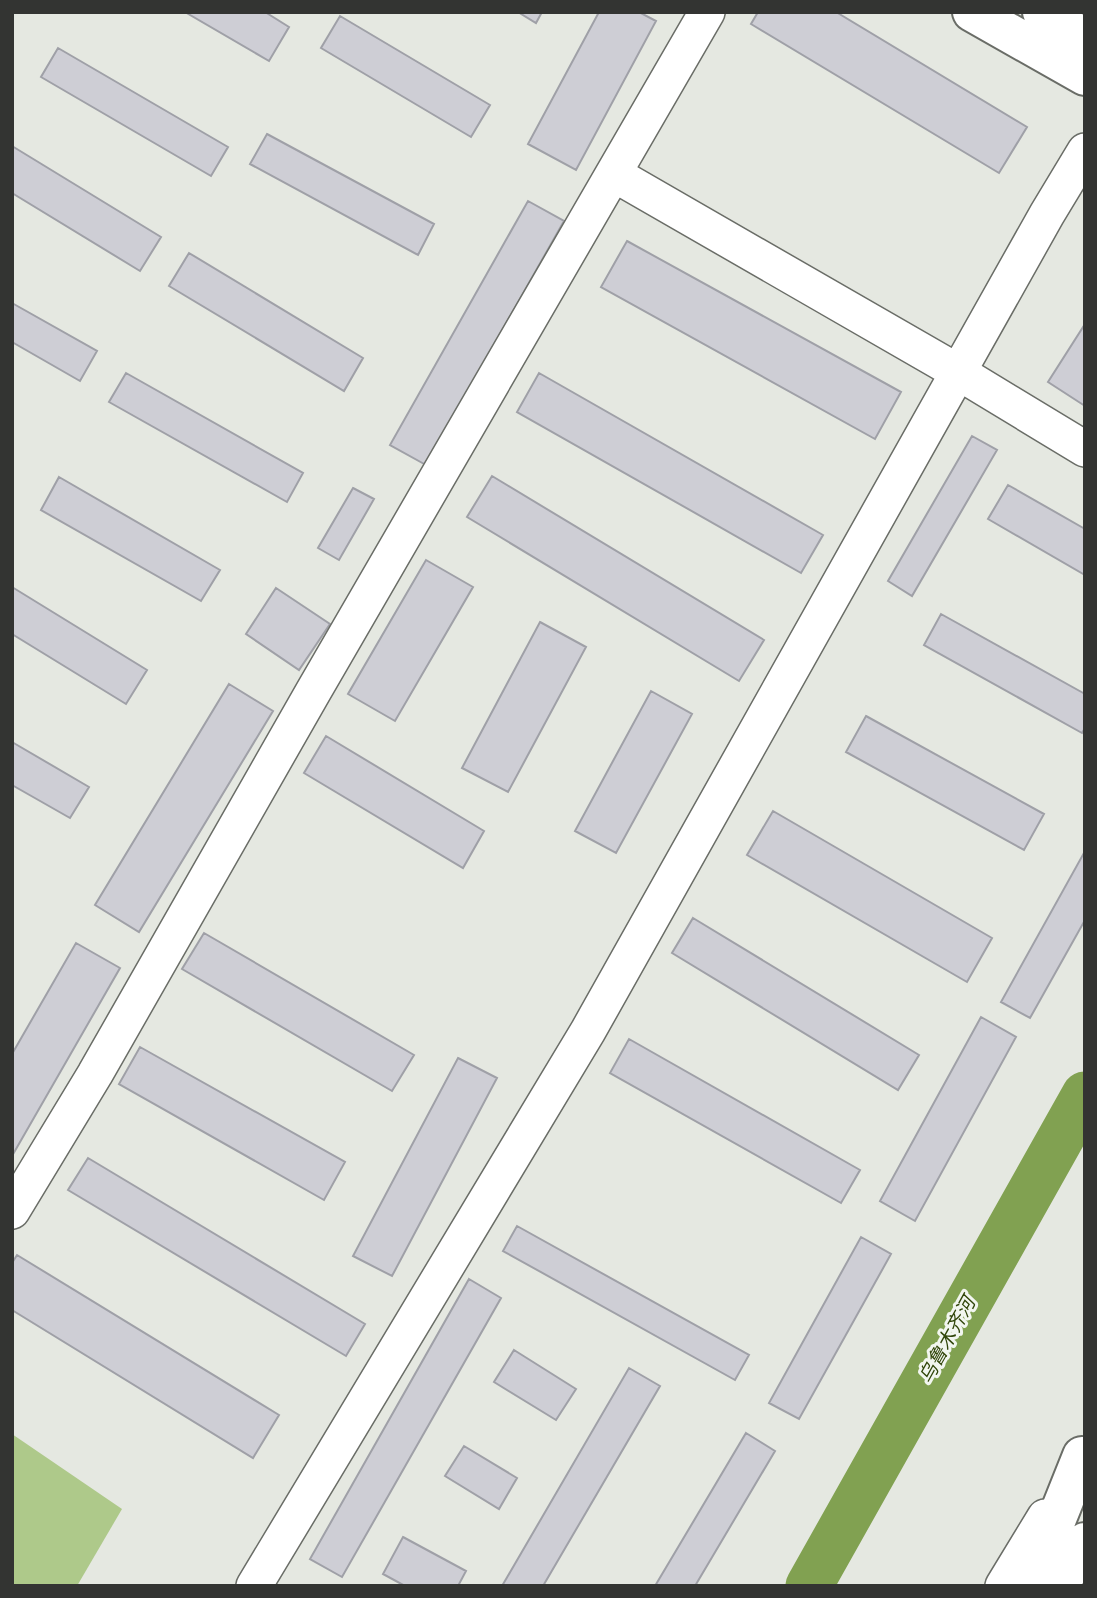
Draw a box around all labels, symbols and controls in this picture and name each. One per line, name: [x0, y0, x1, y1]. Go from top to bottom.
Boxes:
water label: 乌鲁木齐河: [912, 1288, 984, 1388]

